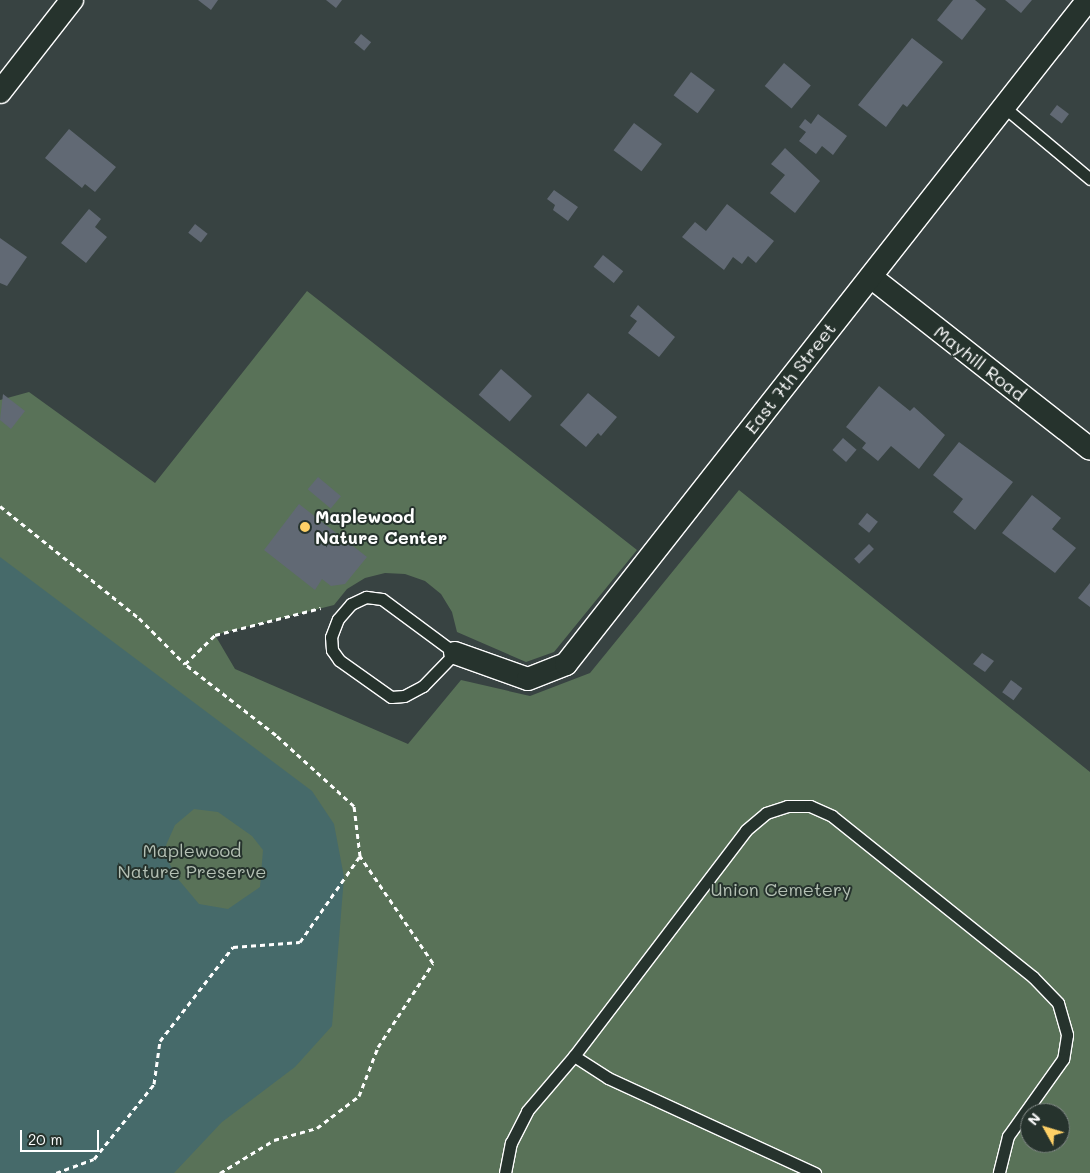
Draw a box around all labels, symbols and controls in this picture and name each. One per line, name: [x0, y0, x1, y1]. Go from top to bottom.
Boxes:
street label: East 7th Street: [740, 318, 840, 438]
street label: Mayhill Road: [930, 321, 1030, 405]
place label: Maplewood Nature Center: [315, 506, 447, 548]
marker: Maplewood Nature Center: [299, 521, 311, 533]
park label: Maplewood Nature Preserve: [118, 840, 266, 882]
park label: Union Cemetery: [711, 878, 851, 900]
north arrow: [1020, 1103, 1070, 1153]
text: N: [1023, 1109, 1044, 1129]
scale bar: [22, 1120, 101, 1152]
text: 20 m: [28, 1129, 62, 1149]

